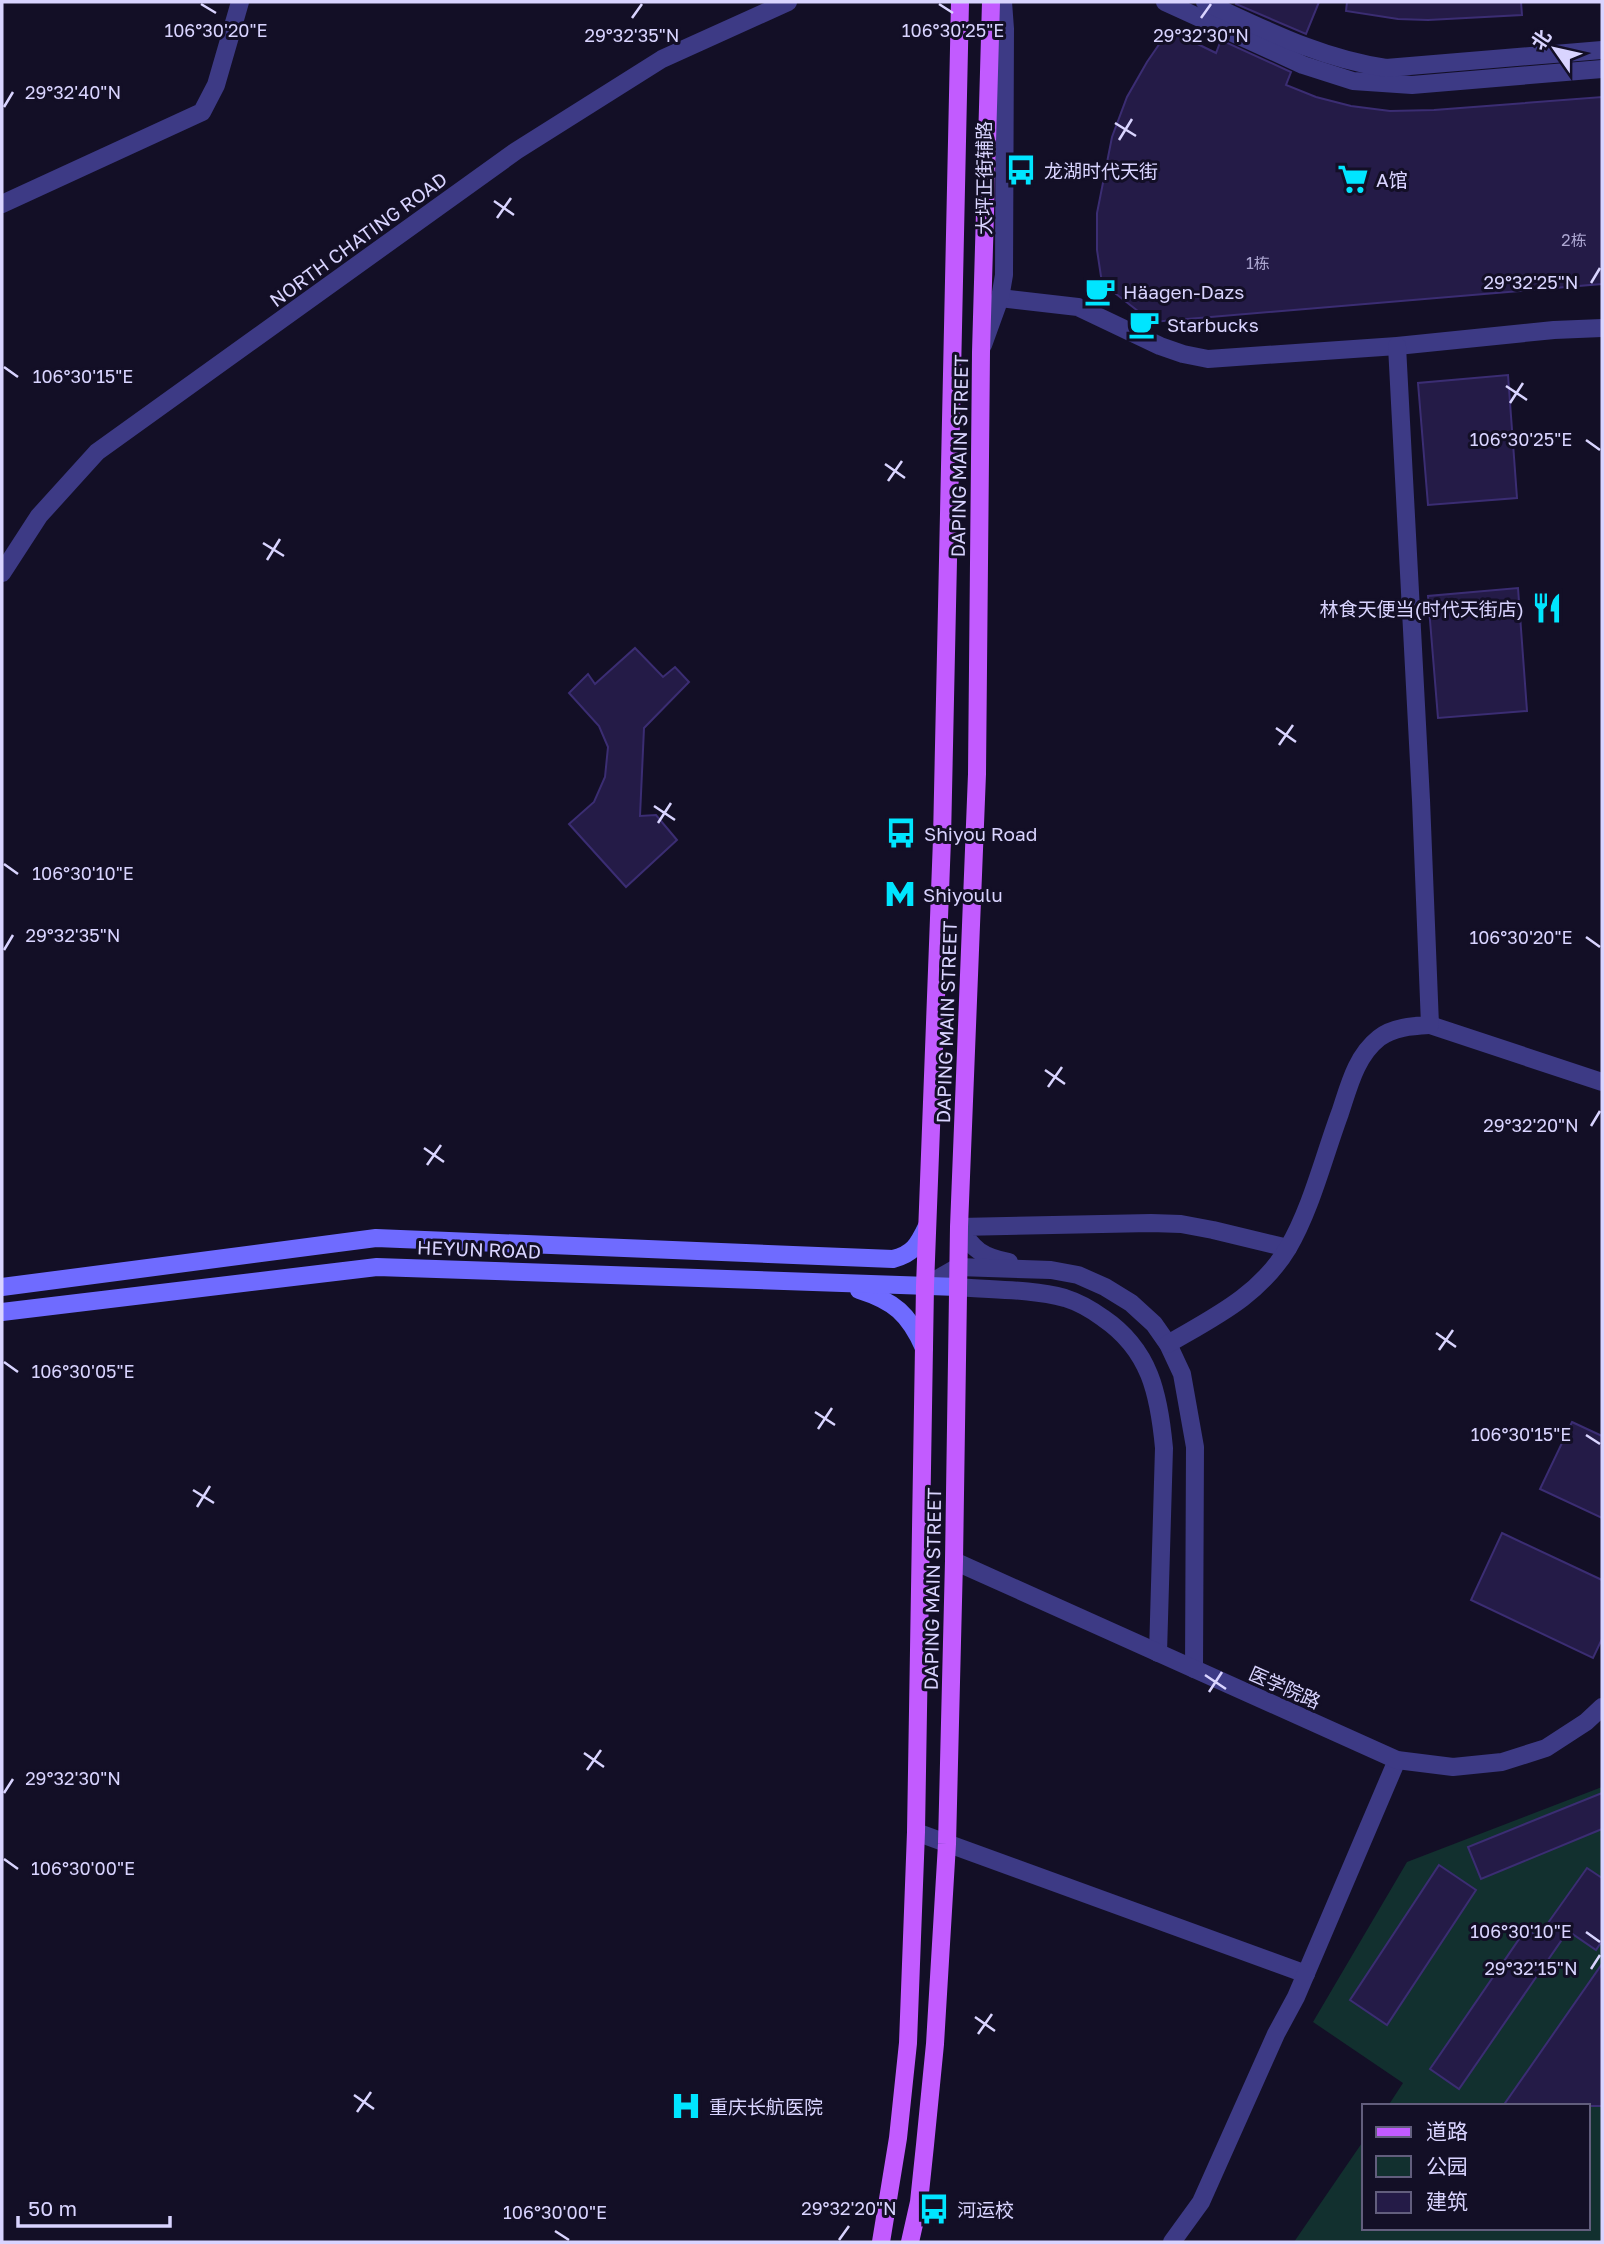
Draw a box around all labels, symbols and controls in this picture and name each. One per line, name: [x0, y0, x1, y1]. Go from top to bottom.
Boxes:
north arrow: [1520, 14, 1590, 84]
text: 106°30'20"E: [164, 19, 268, 41]
text: 106°30'25"E: [902, 19, 1004, 41]
text: 29°32'35"N: [585, 24, 679, 46]
text: 29°32'30"N: [1153, 24, 1249, 46]
text: 北: [1526, 25, 1555, 54]
text: 29°32'40"N: [25, 81, 121, 103]
street label: 大坪正街辅路: [972, 121, 995, 235]
bus stop icon: 龙湖时代天街: [1004, 153, 1038, 187]
place label: 龙湖时代天街: [1044, 159, 1158, 182]
supermarket icon: A馆: [1336, 162, 1370, 196]
street label: NORTH CHATING ROAD: [265, 167, 451, 311]
place label: A馆: [1376, 168, 1408, 191]
house number: 2栋: [1561, 230, 1587, 250]
house number: 1栋: [1246, 253, 1270, 273]
text: 29°32'25"N: [1484, 271, 1578, 293]
cafe icon: Häagen-Dazs: [1083, 274, 1117, 308]
place label: Häagen-Dazs: [1123, 280, 1244, 303]
cafe icon: Starbucks: [1127, 307, 1161, 341]
place label: Starbucks: [1167, 313, 1259, 336]
street label: DAPING MAIN STREET: [946, 354, 972, 558]
text: 106°30'15"E: [33, 365, 133, 387]
text: 106°30'25"E: [1470, 428, 1572, 450]
restaurant icon: 林食天便当(时代天街店): [1530, 591, 1564, 625]
place label: 林食天便当(时代天街店): [1320, 597, 1524, 620]
bus stop icon: Shiyou Road: [884, 816, 918, 850]
place label: Shiyou Road: [924, 822, 1037, 845]
text: 106°30'10"E: [32, 862, 134, 884]
metro station icon: Shiyoulu: [883, 877, 917, 911]
place label: Shiyoulu: [923, 883, 1003, 906]
street label: DAPING MAIN STREET: [931, 920, 961, 1124]
text: 29°32'35"N: [26, 924, 120, 946]
text: 106°30'20"E: [1469, 926, 1573, 948]
text: 29°32'20"N: [1483, 1114, 1579, 1136]
street label: HEYUN ROAD: [417, 1235, 541, 1263]
text: 106°30'05"E: [31, 1360, 135, 1382]
text: 106°30'15"E: [1471, 1423, 1571, 1445]
street label: DAPING MAIN STREET: [919, 1487, 945, 1691]
street label: 医学院路: [1246, 1661, 1324, 1713]
text: 29°32'30"N: [25, 1767, 121, 1789]
text: 106°30'00"E: [31, 1857, 135, 1879]
text: 106°30'10"E: [1470, 1920, 1572, 1942]
text: 29°32'15"N: [1484, 1957, 1578, 1979]
hospital icon: 重庆长航医院: [669, 2089, 703, 2123]
place label: 重庆长航医院: [709, 2095, 823, 2118]
legend: [1362, 2104, 1590, 2230]
text: 道路: [1426, 2118, 1468, 2144]
text: 公园: [1426, 2153, 1468, 2179]
scale bar: [18, 2184, 170, 2228]
text: 建筑: [1426, 2188, 1468, 2214]
bus stop icon: 河运校: [917, 2192, 951, 2226]
text: 50 m: [28, 2195, 77, 2221]
text: 29°32'20"N: [801, 2197, 897, 2219]
place label: 河运校: [957, 2198, 1014, 2221]
text: 106°30'00"E: [503, 2201, 607, 2223]

